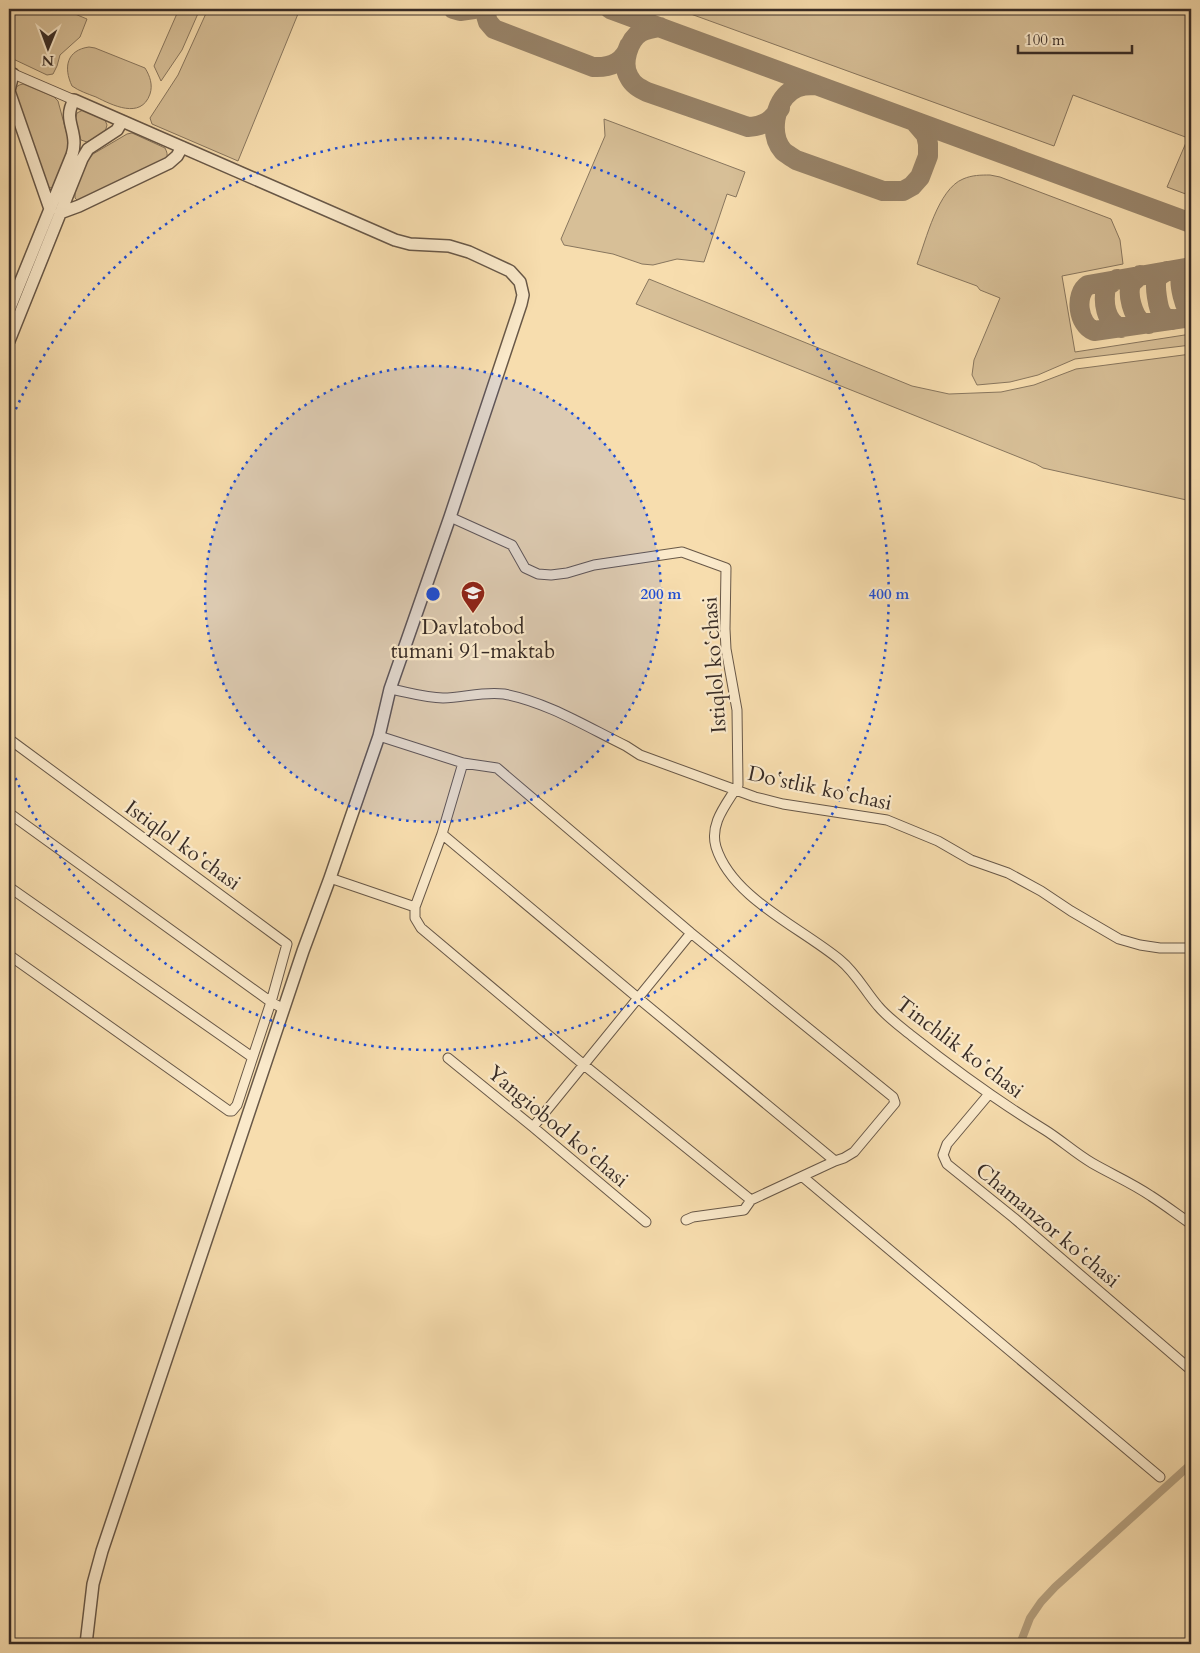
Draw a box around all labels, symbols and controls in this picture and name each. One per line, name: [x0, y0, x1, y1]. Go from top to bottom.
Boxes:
north arrow: [22, 22, 72, 72]
scale bar: [1018, 22, 1131, 54]
text: 100 m: [1025, 30, 1065, 50]
text: N: [42, 51, 54, 70]
school or university icon: Davlatobod tumani 91-maktab: [460, 580, 486, 614]
text: 200 m: [641, 584, 682, 604]
text: 400 m: [869, 584, 910, 604]
centre of rings: [424, 585, 442, 603]
street label: Istiqlol koʻchasi: [695, 596, 734, 734]
place label: Davlatobod tumani 91-maktab: [391, 613, 555, 666]
street label: Doʻstlik koʻchasi: [745, 759, 895, 818]
street label: Istiqlol koʻchasi: [119, 794, 247, 897]
street label: Tinchlik koʻchasi: [890, 990, 1030, 1105]
street label: Yangiobod koʻchasi: [481, 1059, 635, 1194]
street label: Chamanzor koʻchasi: [969, 1156, 1126, 1295]

